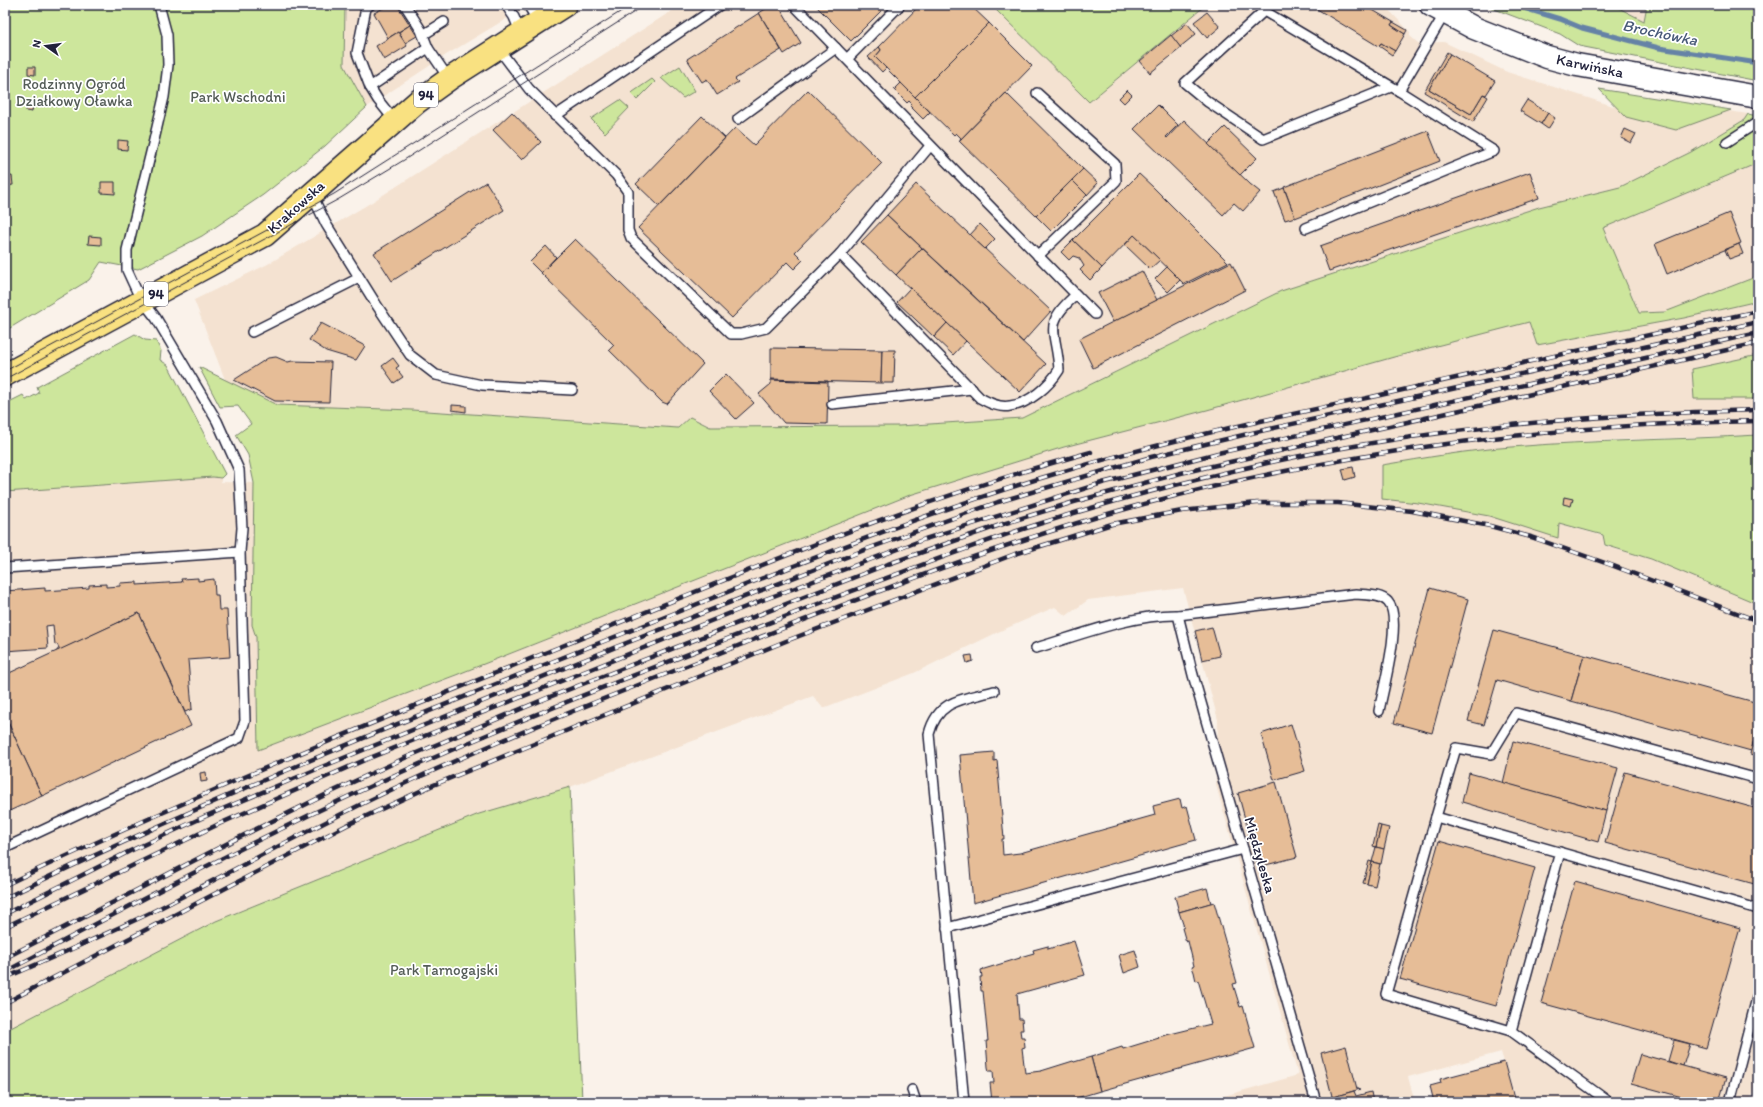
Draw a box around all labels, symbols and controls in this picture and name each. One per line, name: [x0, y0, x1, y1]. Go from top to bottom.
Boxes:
water label: Brochówka: [1621, 15, 1700, 50]
north arrow: [26, 26, 66, 66]
text: N: [30, 39, 44, 49]
street label: Karwińska: [1555, 50, 1625, 82]
park label: Rodzinny Ogród Działkowy Oławka: [16, 75, 133, 110]
road number: 94: [414, 83, 438, 107]
park label: Park Wschodni: [190, 88, 286, 106]
street label: Krakowska: [264, 176, 328, 237]
road number: 94: [144, 282, 168, 306]
street label: Międzyleska: [1241, 815, 1280, 895]
park label: Park Tarnogajski: [390, 961, 498, 979]

